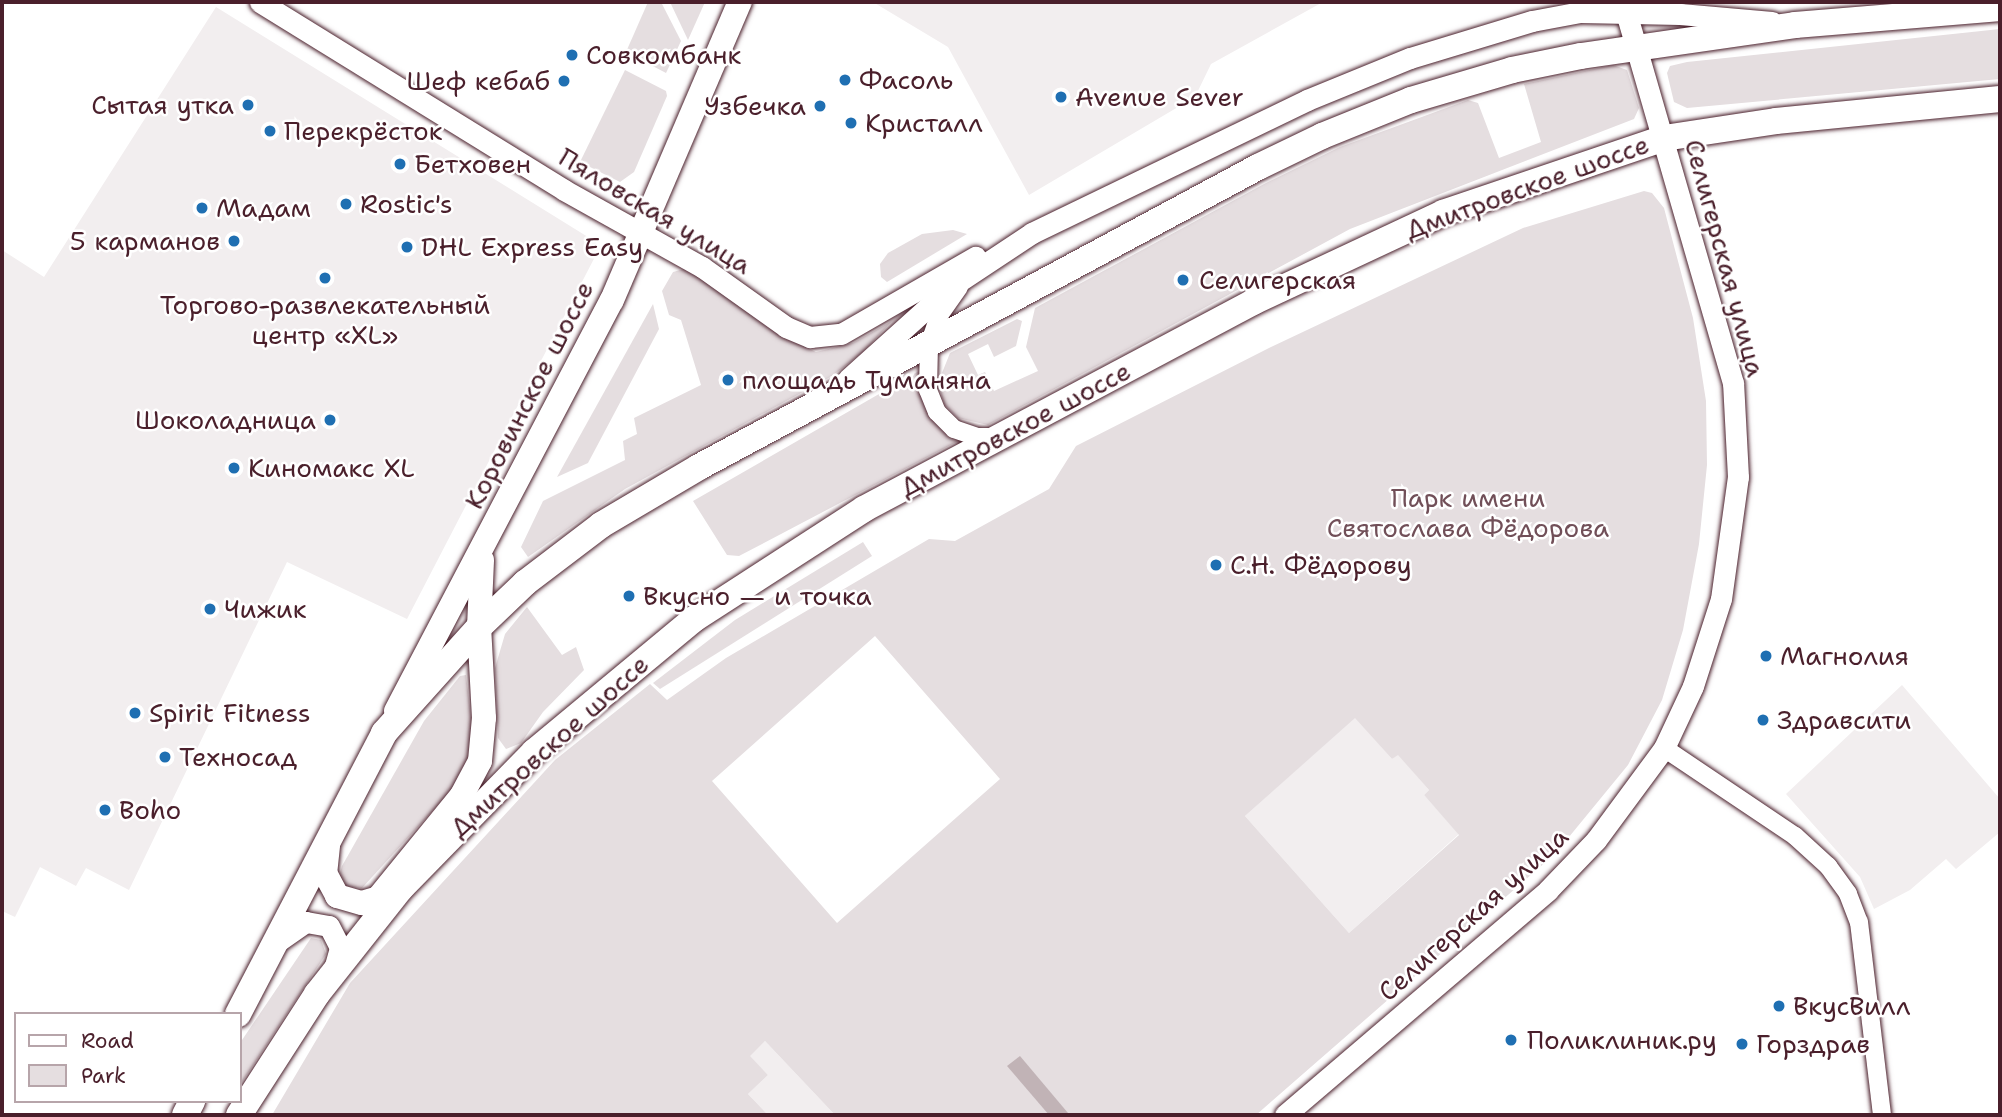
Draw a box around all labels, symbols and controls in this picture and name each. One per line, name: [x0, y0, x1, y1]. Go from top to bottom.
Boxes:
place label: Совкомбанк: [586, 39, 741, 71]
marker: Совкомбанк: [564, 47, 580, 63]
place label: Фасоль: [859, 64, 953, 96]
place label: Шеф кебаб: [407, 65, 550, 97]
marker: Фасоль: [837, 72, 853, 88]
marker: Шеф кебаб: [556, 73, 572, 89]
place label: Avenue Sever: [1075, 81, 1244, 113]
place label: Сытая утка: [91, 89, 234, 121]
marker: Avenue Sever: [1053, 89, 1069, 105]
place label: Узбечка: [704, 90, 806, 122]
marker: Сытая утка: [240, 97, 256, 113]
marker: Узбечка: [812, 98, 828, 114]
place label: Кристалл: [865, 107, 983, 139]
place label: Перекрёсток: [284, 115, 442, 147]
marker: Кристалл: [843, 115, 859, 131]
marker: Перекрёсток: [262, 123, 278, 139]
street label: Дмитровское шоссе: [1401, 128, 1653, 246]
street label: Селигерская улица: [1678, 136, 1772, 380]
street label: Пяловская улица: [553, 141, 757, 281]
place label: Бетховен: [414, 148, 531, 180]
marker: Бетховен: [392, 156, 408, 172]
place label: Rostic's: [360, 188, 453, 220]
place label: Мадам: [216, 192, 311, 224]
marker: Rostic's: [338, 196, 354, 212]
marker: Мадам: [194, 200, 210, 216]
place label: 5 карманов: [70, 225, 220, 257]
place label: DHL Express Easy: [421, 231, 643, 263]
marker: 5 карманов: [226, 233, 242, 249]
marker: DHL Express Easy: [399, 239, 415, 255]
place label: Селигерская: [1199, 264, 1356, 296]
marker: Торгово-развлекательный центр «XL»: [317, 270, 333, 286]
marker: Селигерская: [1173, 270, 1193, 290]
street label: Коровинское шоссе: [458, 276, 600, 514]
place label: Торгово-развлекательный центр «XL»: [160, 289, 490, 350]
street label: Дмитровское шоссе: [894, 355, 1136, 503]
place label: площадь Туманяна: [742, 364, 991, 396]
marker: площадь Туманяна: [720, 372, 736, 388]
place label: Шоколадница: [135, 404, 316, 436]
marker: Шоколадница: [322, 412, 338, 428]
place label: Киномакс XL: [248, 452, 415, 484]
marker: Киномакс XL: [226, 460, 242, 476]
park label: Парк имени Святослава Фёдорова: [1327, 482, 1609, 544]
place label: С.Н. Фёдорову: [1230, 549, 1412, 581]
marker: С.Н. Фёдорову: [1208, 557, 1224, 573]
place label: Вкусно — и точка: [643, 580, 872, 612]
marker: Вкусно — и точка: [621, 588, 637, 604]
place label: Чижик: [224, 593, 307, 625]
marker: Чижик: [202, 601, 218, 617]
place label: Магнолия: [1780, 640, 1909, 672]
street label: Дмитровское шоссе: [443, 648, 655, 844]
marker: Магнолия: [1758, 648, 1774, 664]
place label: Spirit Fitness: [149, 697, 311, 729]
place label: Здравсити: [1777, 704, 1911, 736]
marker: Spirit Fitness: [127, 705, 143, 721]
marker: Здравсити: [1755, 712, 1771, 728]
place label: Техносад: [179, 741, 297, 773]
marker: Техносад: [157, 749, 173, 765]
place label: Boho: [119, 794, 181, 826]
marker: Boho: [97, 802, 113, 818]
street label: Селигерская улица: [1372, 821, 1574, 1007]
place label: ВкусВилл: [1793, 990, 1910, 1022]
marker: ВкусВилл: [1771, 998, 1787, 1014]
legend: [14, 1012, 242, 1103]
place label: Поликлиник.ру: [1527, 1024, 1717, 1056]
text: Road: [81, 1027, 134, 1055]
place label: Горздрав: [1756, 1028, 1870, 1060]
marker: Поликлиник.ру: [1501, 1030, 1521, 1050]
marker: Горздрав: [1734, 1036, 1750, 1052]
text: Park: [81, 1062, 126, 1090]

